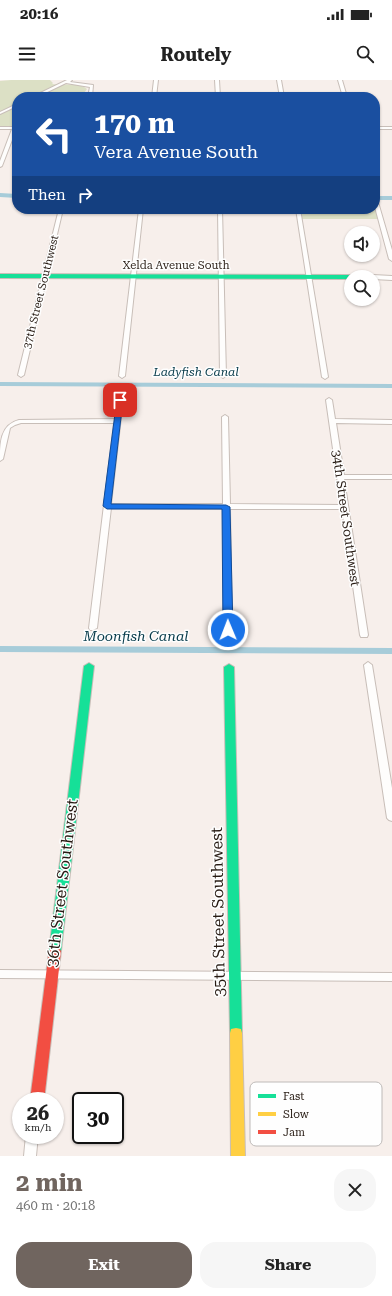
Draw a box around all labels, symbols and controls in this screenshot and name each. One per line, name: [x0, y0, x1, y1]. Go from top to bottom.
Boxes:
text: 20:16: [20, 5, 58, 23]
icon: menu: [16, 43, 38, 65]
icon: search: [354, 43, 376, 65]
text: Routely: [161, 44, 231, 65]
text: 170 m: [94, 107, 175, 140]
icon: left: [28, 108, 80, 160]
text: Vera Avenue South: [94, 141, 258, 162]
icon: right: [74, 184, 96, 206]
text: Then: [28, 186, 66, 204]
map controls: [344, 226, 380, 306]
button: sound: [344, 226, 380, 262]
street label: 37th Street Southwest: [21, 234, 61, 350]
street label: Xelda Avenue South: [123, 259, 230, 272]
button: search: [344, 270, 380, 306]
water label: Ladyfish Canal: [152, 365, 239, 379]
pin: [103, 383, 137, 417]
icon: arrive: [109, 389, 131, 411]
street label: 34th Street Southwest: [329, 449, 363, 587]
position arrow: [207, 609, 249, 651]
water label: Moonfish Canal: [83, 628, 188, 644]
street label: 36th Street Southwest: [42, 798, 82, 968]
street label: 35th Street Southwest: [207, 827, 229, 997]
legend: [250, 1082, 382, 1146]
text: Fast: [283, 1090, 304, 1103]
speed limit sign: 30: [72, 1092, 124, 1144]
text: 26: [27, 1101, 49, 1125]
text: Slow: [283, 1108, 310, 1121]
text: km/h: [25, 1122, 51, 1133]
text: Jam: [283, 1126, 305, 1139]
text: 2 min: [16, 1169, 83, 1197]
button: close: [334, 1169, 376, 1211]
text: 460 m · 20:18: [16, 1198, 95, 1213]
button: Exit: [16, 1242, 192, 1288]
button: Share: [200, 1242, 376, 1288]

